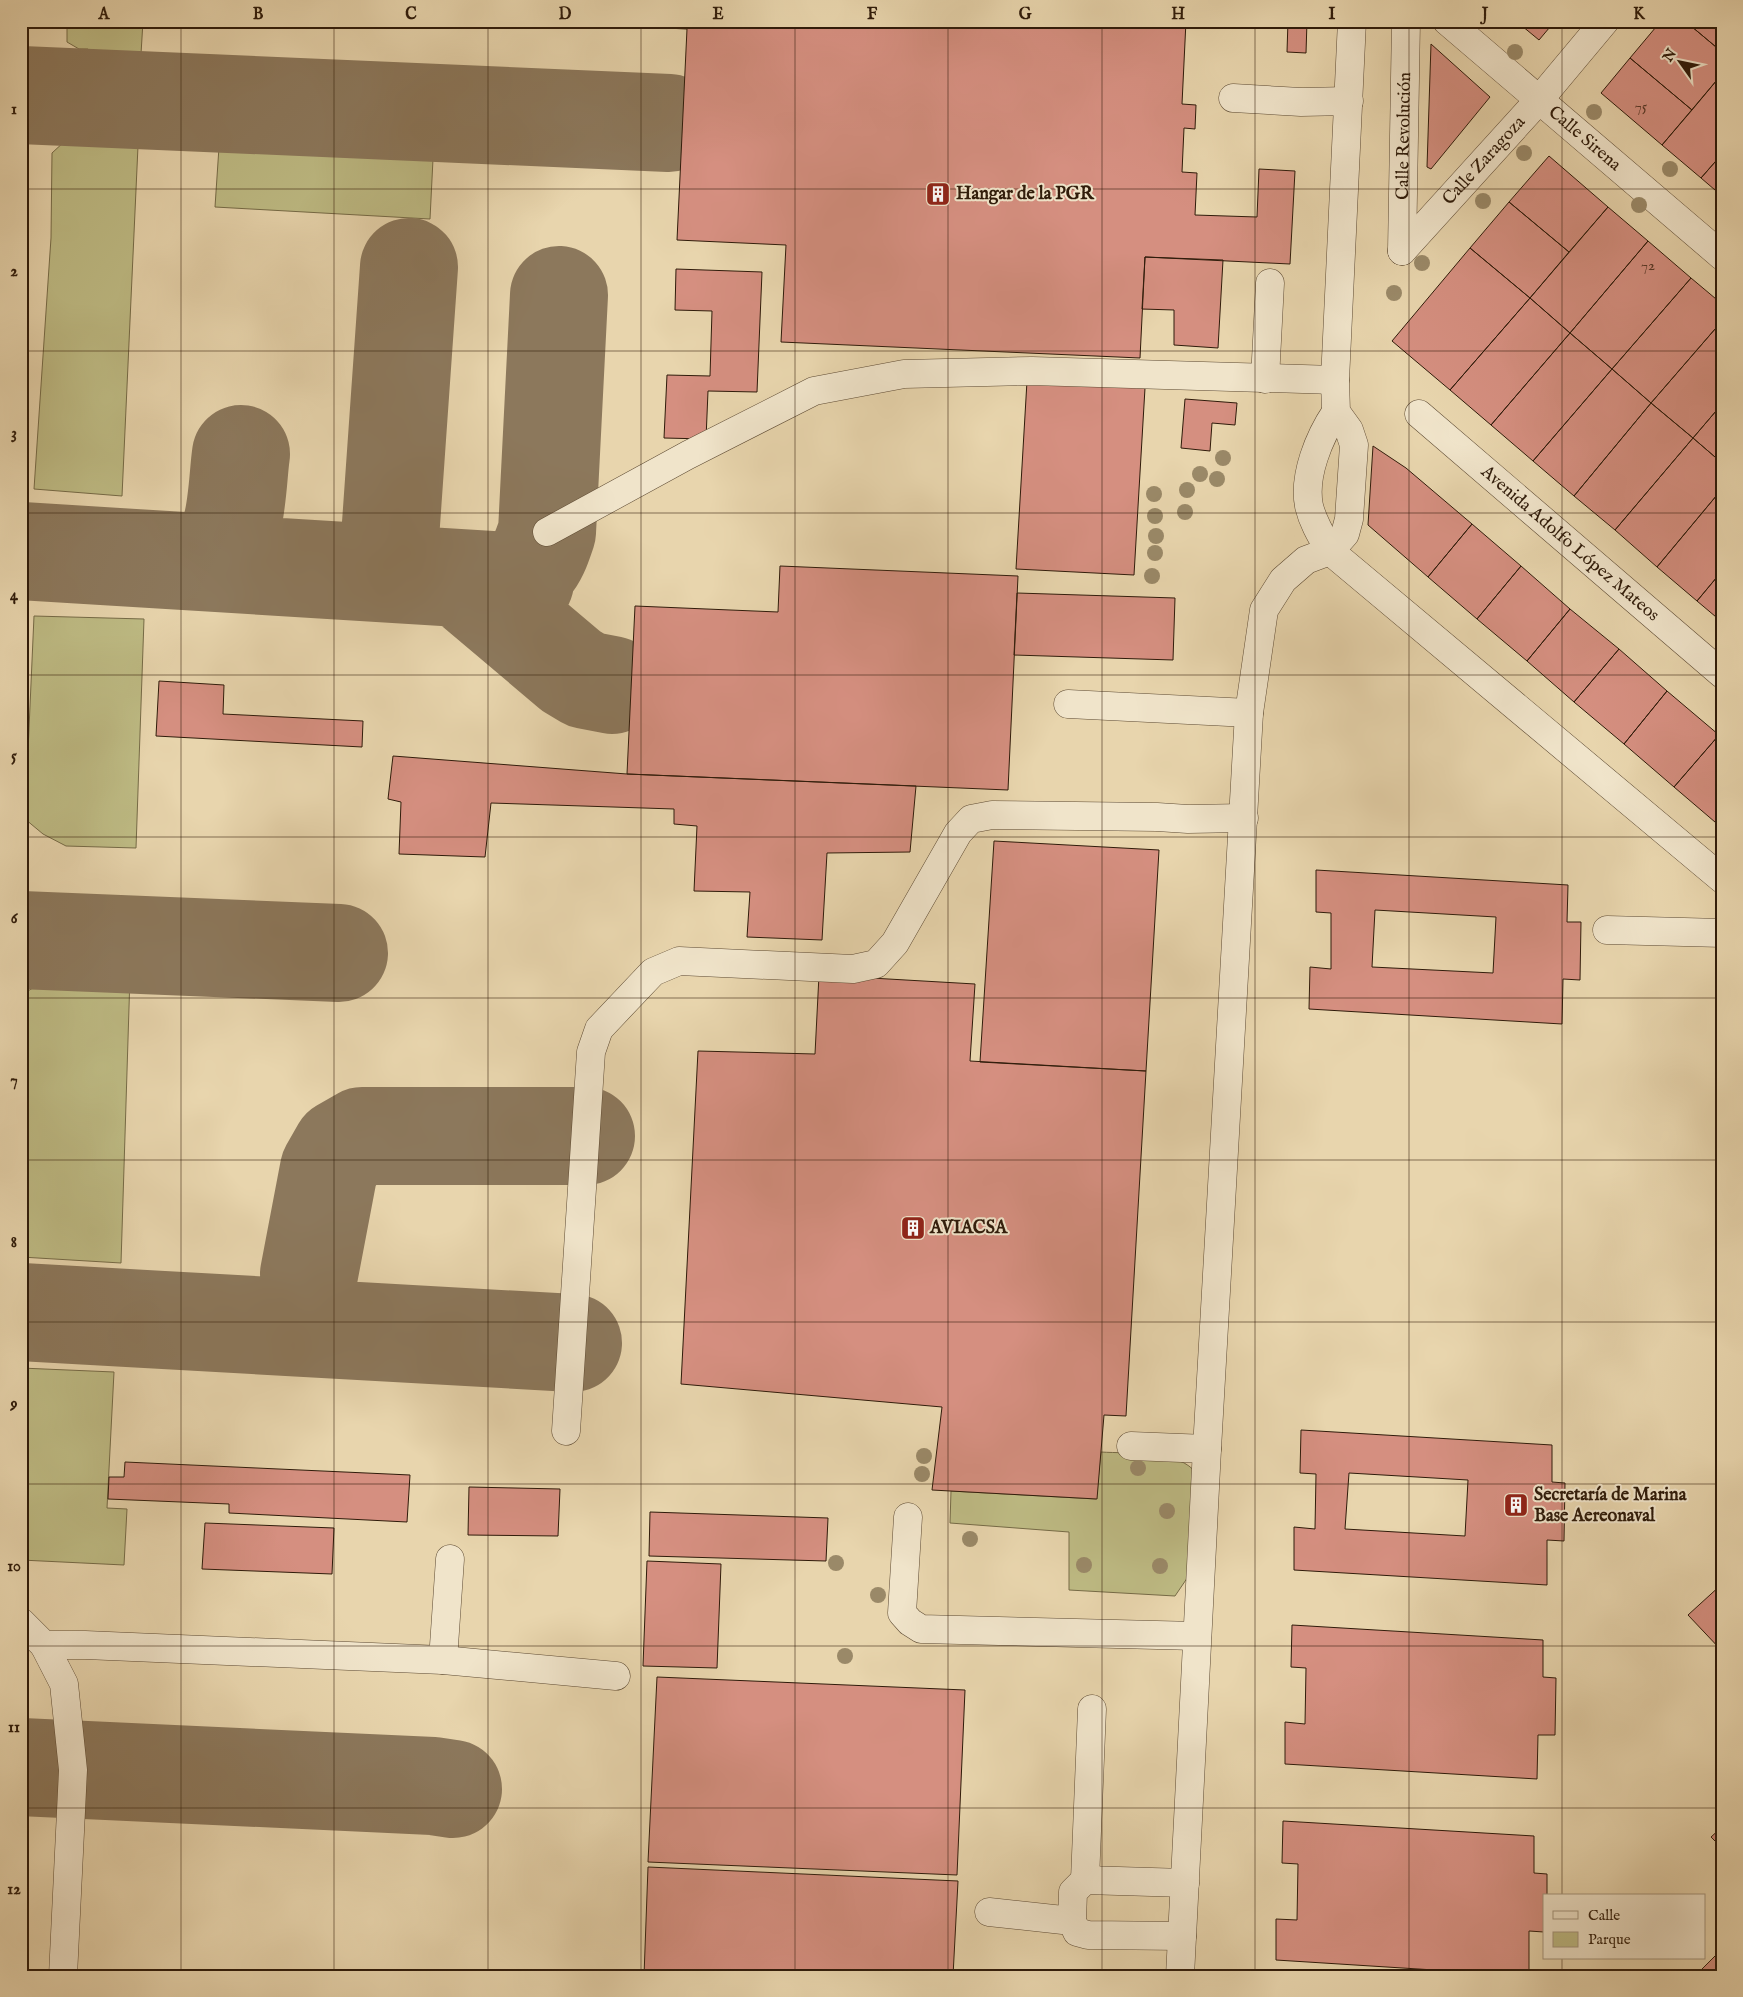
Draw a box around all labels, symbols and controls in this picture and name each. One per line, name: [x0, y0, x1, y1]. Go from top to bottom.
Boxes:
text: A: [98, 5, 111, 25]
text: B: [253, 5, 264, 25]
text: C: [405, 5, 417, 25]
text: D: [559, 5, 572, 25]
text: E: [712, 5, 724, 25]
text: F: [867, 5, 878, 25]
text: G: [1019, 5, 1032, 25]
text: H: [1171, 5, 1185, 25]
text: I: [1329, 5, 1336, 25]
text: J: [1480, 5, 1489, 25]
text: K: [1633, 5, 1646, 25]
north arrow: [1656, 38, 1706, 88]
text: N: [1659, 45, 1681, 66]
street label: Calle Revolución: [1391, 71, 1417, 200]
house number: 75: [1635, 97, 1648, 116]
text: 1: [11, 100, 17, 120]
street label: Calle Sirena: [1543, 101, 1626, 176]
street label: Calle Zaragoza: [1437, 111, 1531, 210]
building icon: Hangar de la PGR: [925, 181, 951, 207]
place label: Hangar de la PGR: [956, 183, 1095, 206]
house number: 72: [1641, 256, 1655, 275]
text: 2: [10, 262, 18, 282]
text: 3: [11, 424, 17, 444]
street label: Avenida Adolfo López Mateos: [1475, 460, 1664, 627]
text: 4: [10, 586, 19, 606]
text: 5: [11, 747, 17, 767]
text: 6: [11, 909, 19, 929]
text: 7: [10, 1071, 18, 1091]
building icon: AVIACSA: [900, 1215, 926, 1241]
place label: AVIACSA: [929, 1217, 1008, 1240]
text: 8: [11, 1233, 17, 1253]
text: 9: [10, 1395, 18, 1415]
place label: Secretaría de Marina Base Aereonaval: [1534, 1484, 1688, 1528]
building icon: Secretaría de Marina Base Aereonaval: [1503, 1492, 1529, 1518]
text: 10: [7, 1557, 21, 1577]
text: 11: [8, 1718, 20, 1738]
text: 12: [7, 1880, 21, 1900]
legend: [1543, 1894, 1706, 1960]
text: Calle: [1588, 1906, 1620, 1925]
text: Parque: [1588, 1930, 1631, 1949]

